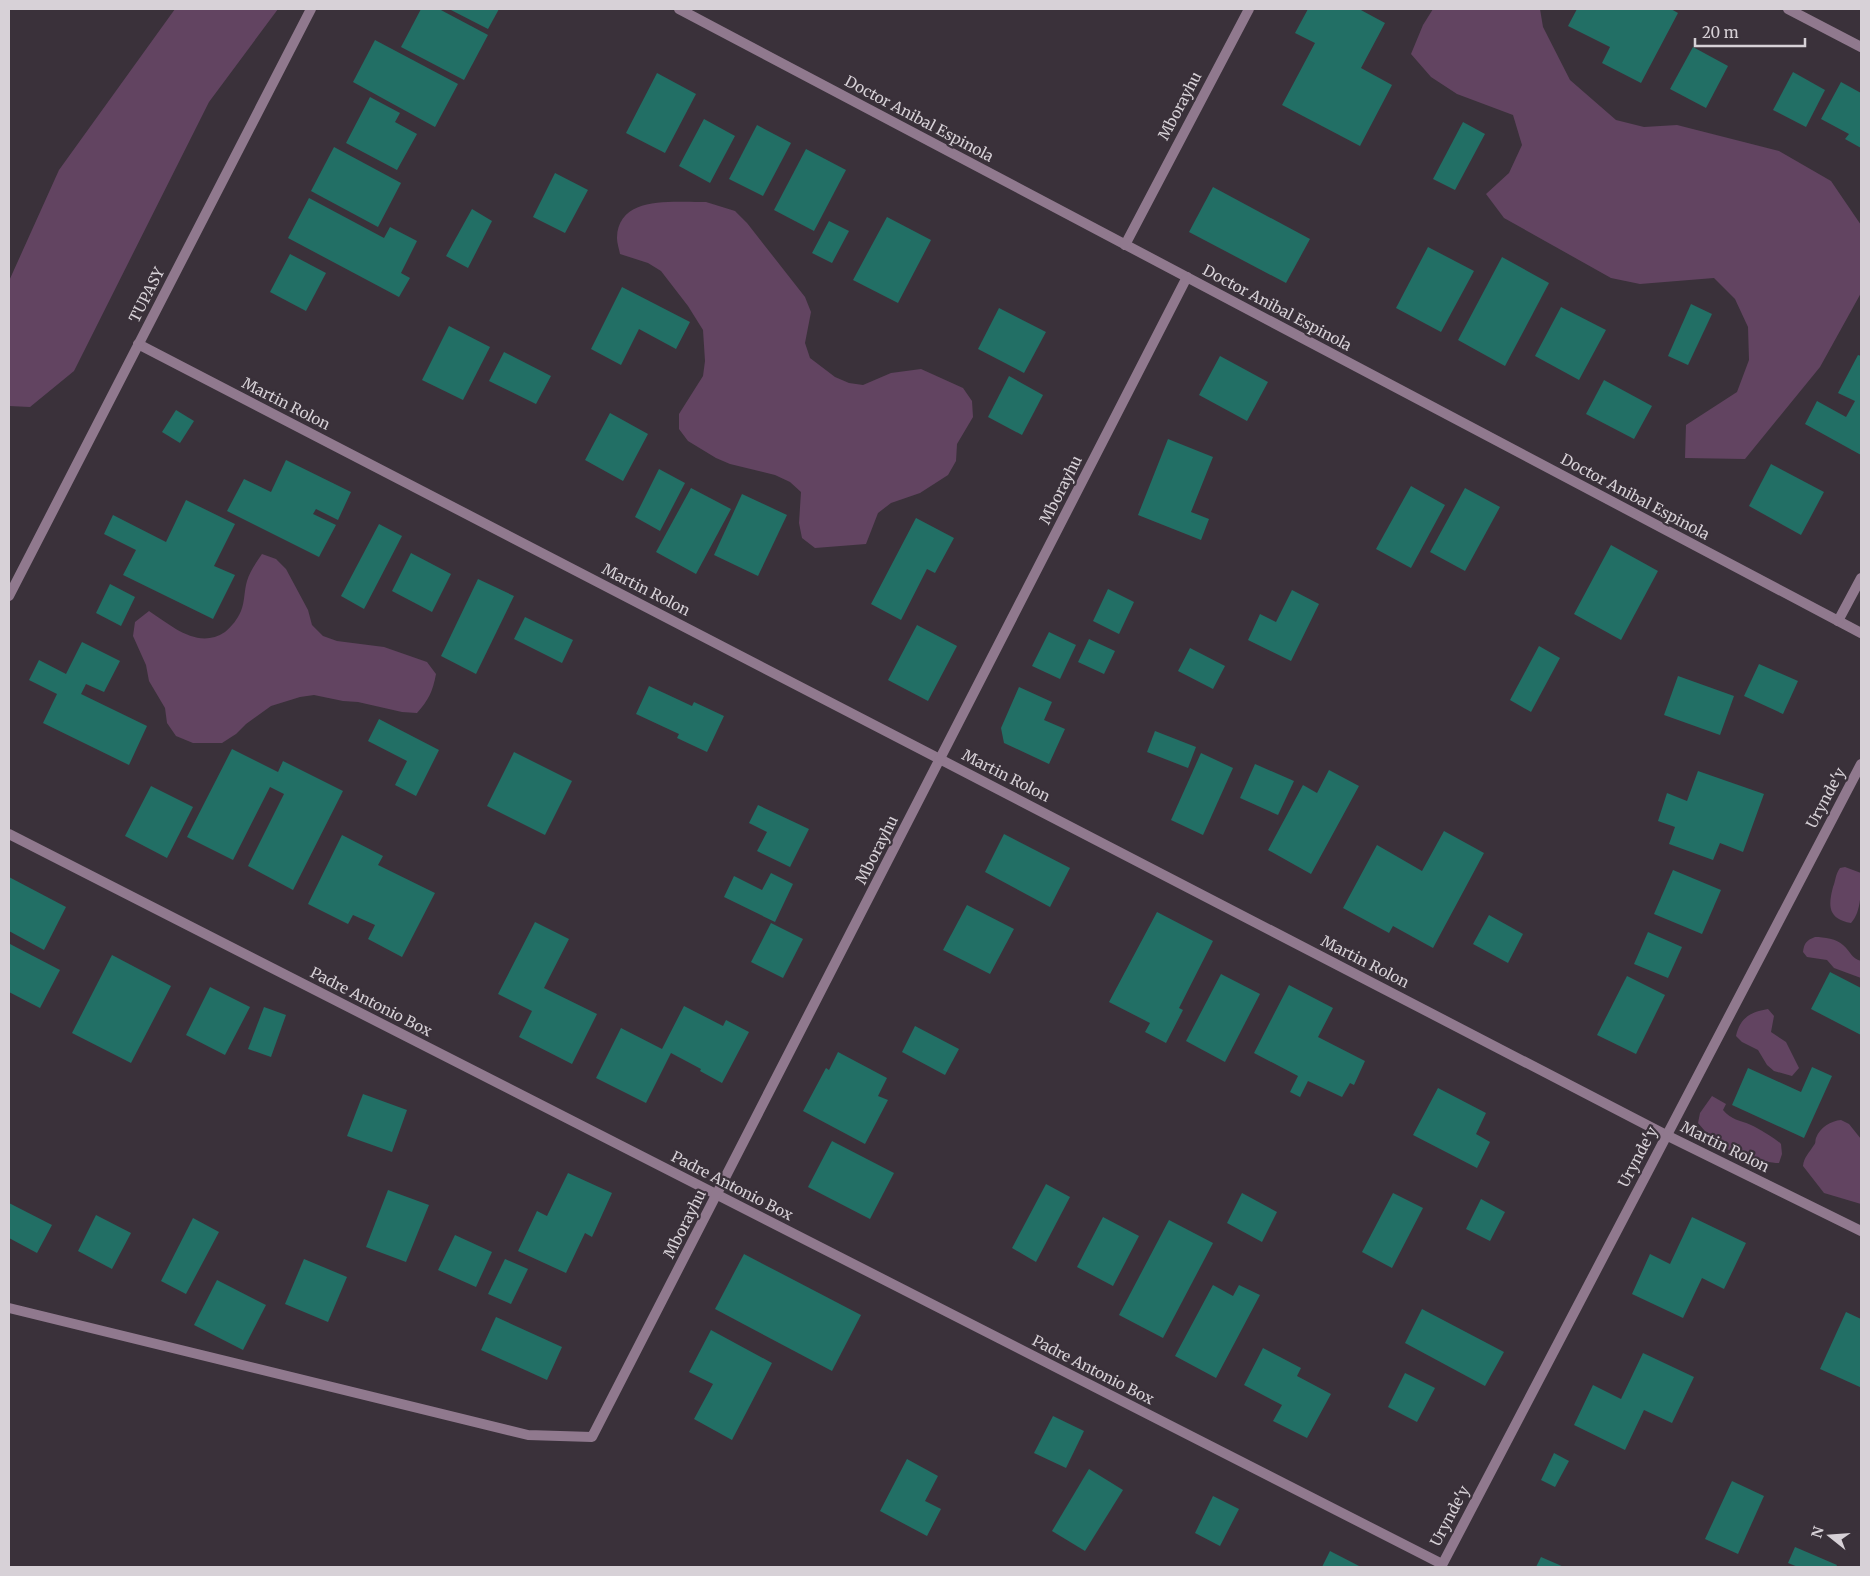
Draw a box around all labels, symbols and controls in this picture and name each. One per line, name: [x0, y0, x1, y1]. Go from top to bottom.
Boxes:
scale bar: [1695, 15, 1805, 47]
text: 20 m: [1702, 23, 1739, 42]
street label: Mborayhu: [1154, 68, 1205, 143]
street label: Doctor Anibal Espinola: [842, 71, 997, 166]
street label: Doctor Anibal Espinola: [1200, 260, 1355, 355]
street label: TUPASY: [125, 264, 169, 325]
street label: Martin Rolon: [239, 373, 333, 434]
street label: Doctor Anibal Espinola: [1558, 449, 1713, 544]
street label: Mborayhu: [1035, 452, 1086, 527]
street label: Martin Rolon: [599, 559, 693, 620]
street label: Martin Rolon: [959, 745, 1053, 806]
street label: Urynde'y: [1802, 764, 1850, 831]
street label: Mborayhu: [851, 812, 902, 887]
street label: Martin Rolon: [1318, 931, 1412, 992]
street label: Padre Antonio Box: [307, 963, 435, 1040]
street label: Martin Rolon: [1678, 1117, 1773, 1176]
street label: Urynde'y: [1614, 1123, 1662, 1190]
street label: Padre Antonio Box: [668, 1147, 796, 1224]
street label: Mborayhu: [659, 1186, 710, 1261]
street label: Padre Antonio Box: [1029, 1331, 1157, 1408]
street label: Urynde'y: [1426, 1482, 1474, 1549]
north arrow: [1805, 1511, 1855, 1561]
text: N: [1807, 1524, 1828, 1540]

